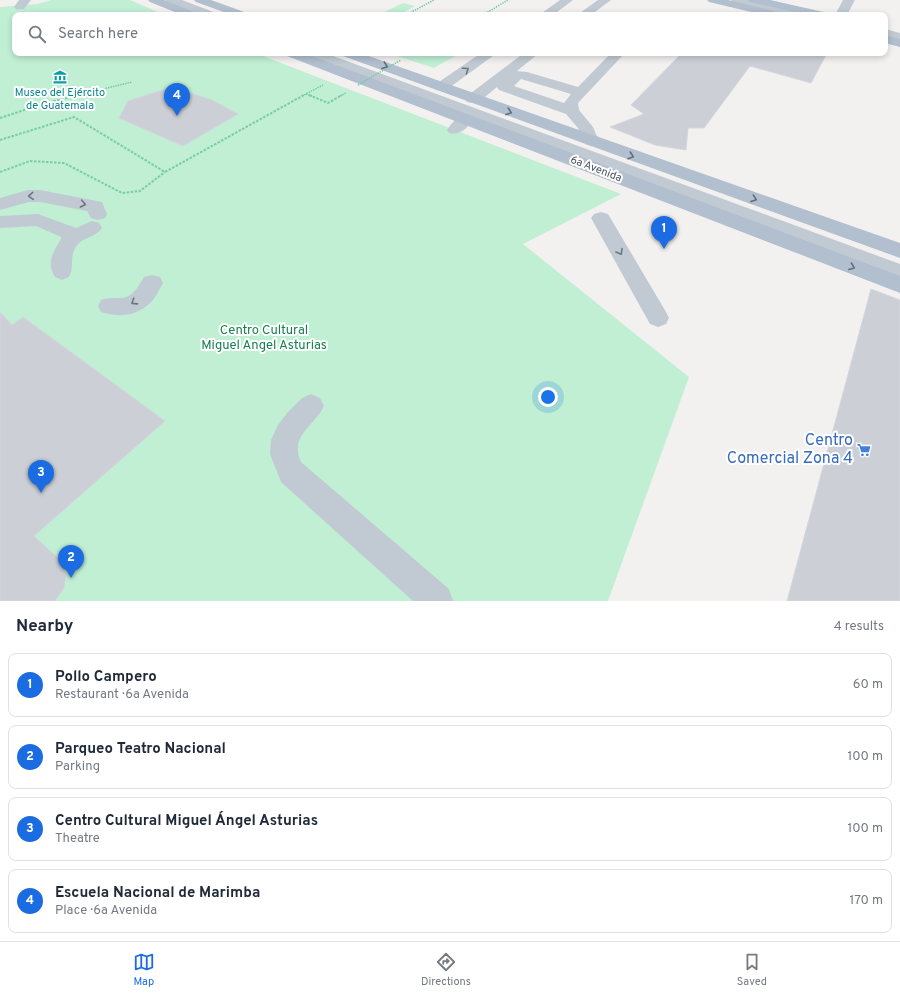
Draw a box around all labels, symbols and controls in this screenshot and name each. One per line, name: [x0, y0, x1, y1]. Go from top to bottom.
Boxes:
search box: [12, 12, 888, 56]
icon: search: [26, 23, 48, 45]
text: Search here: [58, 25, 138, 44]
one-way arrow: [381, 62, 388, 70]
one-way arrow: [461, 68, 468, 75]
museum icon: Museo del Ejército de Guatemala: [52, 69, 68, 85]
pin: 4: [164, 83, 190, 116]
place label: Museo del Ejército de Guatemala: [15, 86, 105, 113]
one-way arrow: [505, 107, 512, 115]
one-way arrow: [628, 151, 635, 159]
street label: 6a Avenida: [568, 153, 624, 185]
one-way arrow: [28, 192, 34, 201]
one-way arrow: [750, 194, 757, 203]
one-way arrow: [79, 199, 86, 208]
pin: 1: [651, 216, 677, 249]
one-way arrow: [616, 248, 623, 255]
one-way arrow: [848, 262, 855, 270]
one-way arrow: [131, 297, 138, 305]
park label: Centro Cultural Miguel Angel Asturias: [201, 323, 327, 354]
your location: [538, 387, 558, 407]
place label: Centro Comercial Zona 4: [727, 431, 853, 469]
supermarket icon: Centro Comercial Zona 4: [856, 442, 872, 458]
pin: 3: [28, 460, 54, 493]
pin: 2: [58, 545, 84, 578]
text: Nearby: [16, 616, 73, 638]
text: 4 results: [834, 619, 884, 635]
text: Pollo Campero: [55, 668, 157, 687]
text: 1: [27, 677, 33, 693]
text: 60 m: [853, 677, 883, 693]
text: Restaurant · 6a Avenida: [55, 687, 189, 703]
text: Parqueo Teatro Nacional: [55, 740, 226, 759]
text: 2: [26, 749, 34, 765]
text: 100 m: [847, 749, 883, 765]
text: Parking: [55, 759, 100, 775]
text: Centro Cultural Miguel Ángel Asturias: [55, 812, 318, 831]
text: 3: [26, 821, 34, 837]
text: 100 m: [847, 821, 883, 837]
text: Theatre: [55, 831, 100, 847]
text: Escuela Nacional de Marimba: [55, 884, 260, 903]
text: 4: [26, 893, 34, 909]
text: 170 m: [849, 893, 883, 909]
text: Place · 6a Avenida: [55, 903, 157, 919]
tab: Map: [133, 951, 155, 989]
tab: Directions: [421, 951, 471, 989]
tab: Saved: [737, 951, 767, 989]

